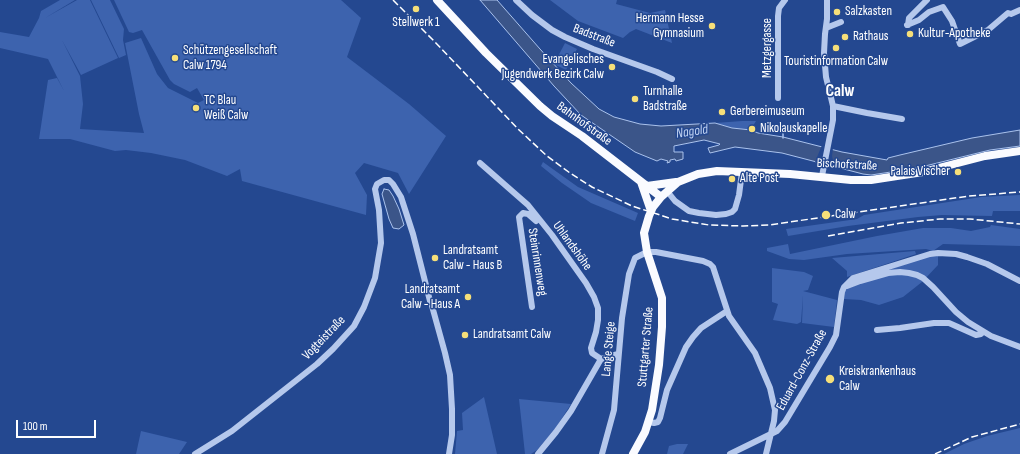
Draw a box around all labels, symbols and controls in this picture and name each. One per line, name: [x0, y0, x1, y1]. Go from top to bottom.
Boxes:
marker: Stellwerk 1: [411, 4, 421, 14]
place label: Salzkasten: [845, 4, 892, 20]
marker: Salzkasten: [832, 7, 842, 17]
place label: Hermann Hesse Gymnasium: [636, 11, 704, 42]
place label: Stellwerk 1: [392, 15, 440, 31]
street label: Metzgergasse: [760, 18, 776, 78]
street label: Badstraße: [571, 21, 617, 51]
marker: Hermann Hesse Gymnasium: [707, 21, 717, 31]
place label: Kultur-Apotheke: [918, 26, 990, 42]
place label: Rathaus: [853, 29, 888, 45]
marker: Kultur-Apotheke: [905, 29, 915, 39]
marker: Rathaus: [840, 32, 850, 42]
place label: Schützengesellschaft Calw 1794: [183, 43, 277, 74]
marker: Touristinformation Calw: [831, 43, 841, 53]
place label: Evangelisches Jugendwerk Bezirk Calw: [502, 52, 604, 83]
marker: Schützengesellschaft Calw 1794: [170, 53, 180, 63]
place label: Touristinformation Calw: [784, 54, 888, 70]
marker: Evangelisches Jugendwerk Bezirk Calw: [607, 62, 617, 72]
district label: Calw: [825, 82, 855, 102]
place label: Turnhalle Badstraße: [643, 84, 687, 115]
place label: TC Blau Weiß Calw: [204, 93, 248, 124]
marker: Turnhalle Badstraße: [630, 94, 640, 104]
street label: Bahnhofstraße: [553, 99, 615, 149]
marker: TC Blau Weiß Calw: [191, 103, 201, 113]
place label: Gerbereimuseum: [730, 104, 805, 120]
marker: Gerbereimuseum: [717, 107, 727, 117]
water label: Nagold: [675, 121, 709, 143]
place label: Nikolauskapelle: [760, 121, 827, 137]
marker: Nikolauskapelle: [747, 124, 757, 134]
street label: Bischofstraße: [816, 156, 878, 174]
place label: Palais Vischer: [890, 164, 950, 180]
marker: Palais Vischer: [953, 167, 963, 177]
place label: Alte Post: [740, 171, 779, 187]
marker: Alte Post: [727, 174, 737, 184]
place label: Calw: [835, 207, 856, 223]
marker: Calw: [820, 209, 832, 221]
street label: Uhlandshöhe: [549, 218, 595, 274]
street label: Steinrinnenweg: [524, 227, 550, 297]
place label: Landratsamt Calw - Haus B: [443, 243, 502, 274]
marker: Landratsamt Calw - Haus B: [430, 253, 440, 263]
place label: Landratsamt Calw - Haus A: [401, 282, 460, 313]
marker: Landratsamt Calw - Haus A: [463, 292, 473, 302]
street label: Stuttgarter Straße: [635, 306, 657, 388]
street label: Vogteistraße: [299, 313, 349, 363]
street label: Lange Steige: [599, 321, 619, 377]
place label: Landratsamt Calw: [473, 327, 551, 343]
street label: Eduard-Conz-Straße: [773, 327, 831, 413]
marker: Landratsamt Calw: [460, 330, 470, 340]
place label: Kreiskrankenhaus Calw: [839, 364, 916, 395]
marker: Kreiskrankenhaus Calw: [824, 373, 836, 385]
scale bar: [18, 412, 98, 438]
text: 100 m: [23, 419, 48, 434]

